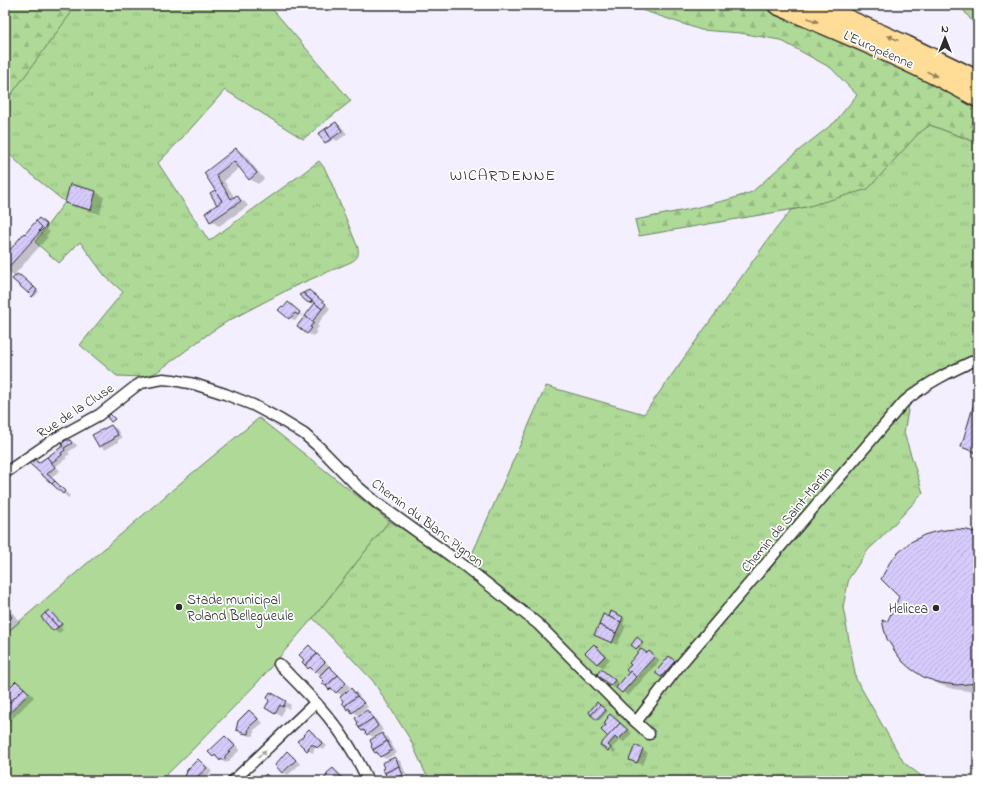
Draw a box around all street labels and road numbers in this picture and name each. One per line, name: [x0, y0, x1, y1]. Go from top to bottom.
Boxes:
street label: L'Européenne: [840, 26, 918, 75]
street label: Rue de la Cluse: [33, 378, 119, 444]
street label: Chemin de Saint-Martin: [737, 462, 838, 577]
street label: Chemin du Blanc Pignon: [366, 474, 488, 573]

